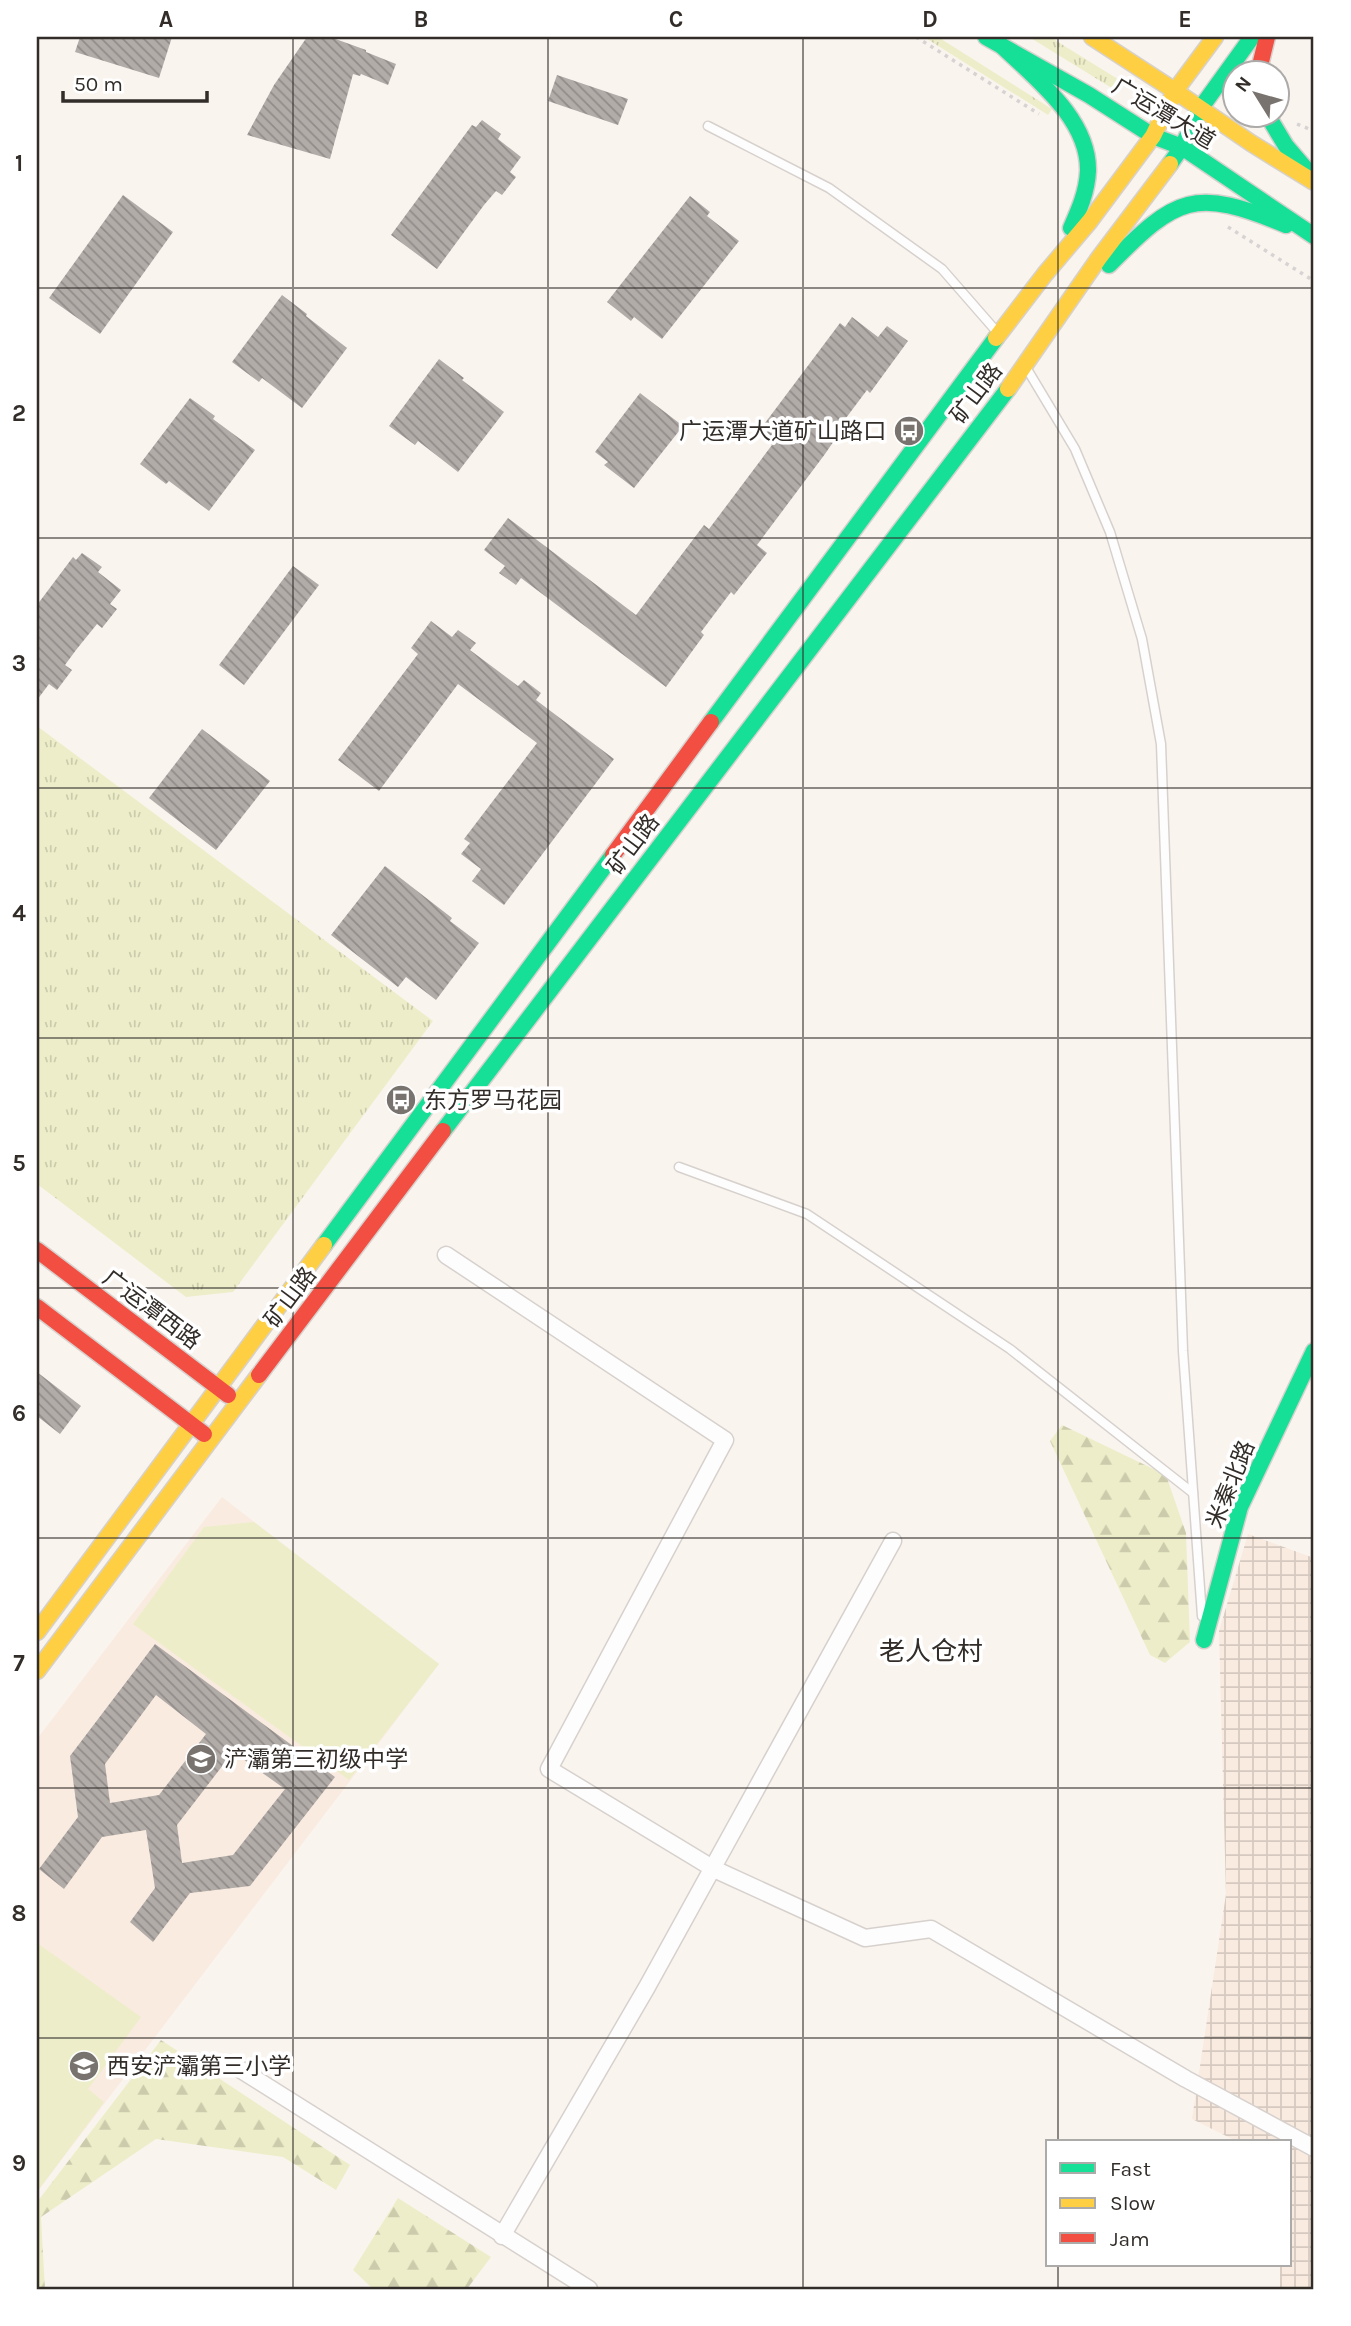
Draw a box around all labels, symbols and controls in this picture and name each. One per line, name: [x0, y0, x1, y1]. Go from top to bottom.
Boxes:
text: A: [159, 6, 173, 33]
text: B: [414, 6, 428, 33]
text: C: [669, 6, 683, 33]
text: D: [922, 6, 938, 33]
text: E: [1178, 6, 1192, 33]
scale bar: [63, 60, 206, 104]
north arrow: [1222, 60, 1292, 130]
text: 50 m: [74, 72, 123, 96]
street label: 广运潭大道: [1108, 72, 1220, 155]
text: N: [1230, 72, 1256, 96]
text: 1: [15, 150, 23, 177]
street label: 矿山路: [945, 358, 1008, 429]
text: 2: [12, 400, 26, 427]
bus stop icon: 广运潭大道矿山路口: [892, 414, 926, 448]
place label: 广运潭大道矿山路口: [679, 418, 886, 445]
text: 3: [12, 650, 26, 677]
street label: 矿山路: [602, 809, 665, 880]
text: 4: [12, 900, 26, 927]
bus stop icon: 东方罗马花园: [384, 1083, 418, 1117]
place label: 东方罗马花园: [424, 1087, 562, 1114]
text: 5: [12, 1150, 26, 1177]
street label: 矿山路: [259, 1262, 322, 1333]
street label: 广运潭西路: [98, 1264, 206, 1355]
text: 6: [12, 1400, 26, 1427]
street label: 米秦北路: [1201, 1436, 1260, 1532]
district label: 老人仓村: [879, 1636, 983, 1667]
text: 7: [13, 1650, 25, 1677]
school or university icon: 浐灞第三初级中学: [184, 1742, 218, 1776]
place label: 浐灞第三初级中学: [224, 1746, 408, 1773]
text: 8: [12, 1900, 26, 1927]
school or university icon: 西安浐灞第三小学: [67, 2049, 101, 2083]
place label: 西安浐灞第三小学: [107, 2053, 291, 2080]
legend: [1046, 2140, 1292, 2266]
text: 9: [12, 2150, 26, 2177]
text: Fast: [1110, 2157, 1151, 2181]
text: Slow: [1110, 2191, 1155, 2215]
text: Jam: [1110, 2227, 1150, 2251]

